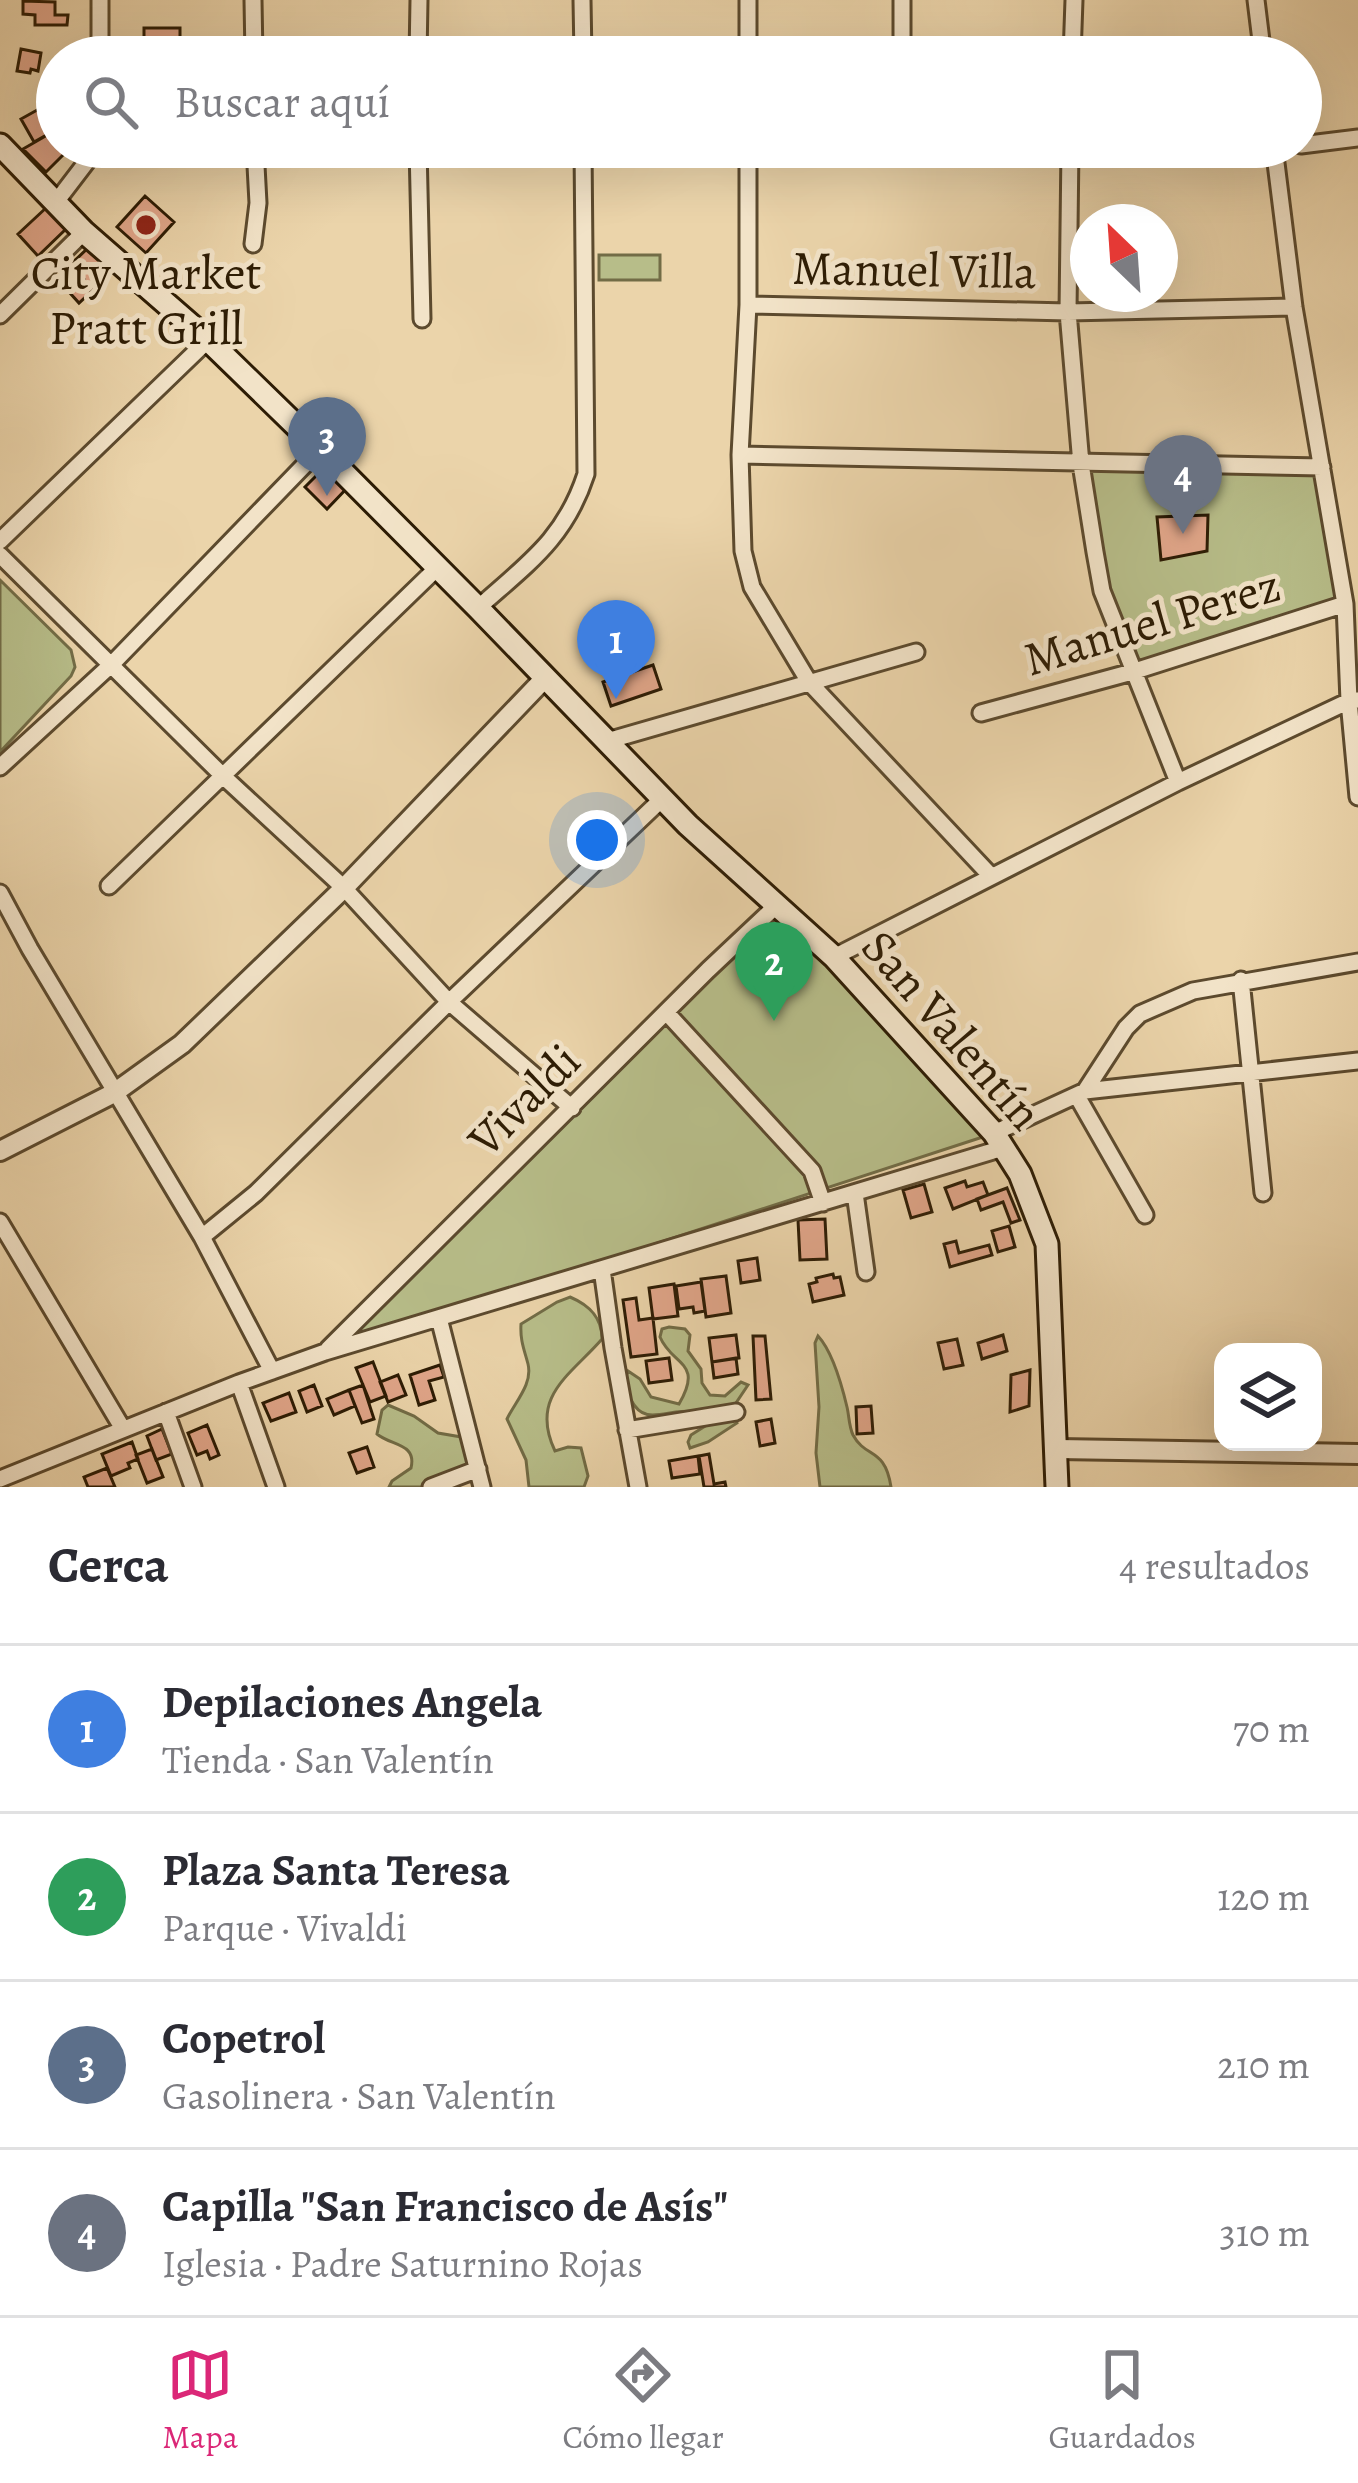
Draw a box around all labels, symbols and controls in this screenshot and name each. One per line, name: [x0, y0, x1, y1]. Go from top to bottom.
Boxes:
search box: [36, 36, 1322, 168]
icon: search: [78, 69, 144, 135]
text: Buscar aquí: [174, 71, 390, 133]
north arrow: [1070, 204, 1178, 312]
marker: City Market Pratt Grill: [133, 212, 159, 238]
street label: Manuel Villa: [791, 235, 1037, 305]
place label: City Market Pratt Grill: [31, 240, 261, 361]
pin: 3: [288, 397, 366, 496]
pin: 4: [1144, 435, 1222, 534]
street label: Manuel Perez: [1016, 552, 1288, 692]
pin: 1: [577, 600, 655, 699]
your location: [567, 810, 627, 870]
street label: San Valentín: [847, 916, 1057, 1144]
pin: 2: [735, 922, 813, 1021]
street label: Vivaldi: [452, 1029, 595, 1172]
map controls: [1214, 1343, 1322, 1451]
button: layers: [1214, 1343, 1322, 1451]
text: Cerca: [48, 1530, 169, 1600]
text: 4 resultados: [1119, 1539, 1310, 1592]
text: Depilaciones Angela: [162, 1671, 542, 1733]
text: 1: [80, 1702, 94, 1755]
text: 70 m: [1233, 1702, 1310, 1755]
text: Tienda · San Valentín: [162, 1733, 494, 1786]
text: Plaza Santa Teresa: [162, 1839, 510, 1901]
text: 2: [78, 1870, 96, 1923]
text: 120 m: [1217, 1870, 1310, 1923]
text: Parque · Vivaldi: [162, 1901, 407, 1954]
text: Copetrol: [162, 2007, 325, 2069]
text: 3: [79, 2038, 95, 2091]
text: 210 m: [1217, 2038, 1310, 2091]
text: Gasolinera · San Valentín: [162, 2069, 556, 2122]
text: Capilla "San Francisco de Asís": [162, 2175, 728, 2237]
text: 4: [78, 2206, 96, 2259]
text: 310 m: [1219, 2206, 1310, 2259]
text: Iglesia · Padre Saturnino Rojas: [162, 2237, 643, 2290]
tab: Mapa: [162, 2342, 238, 2459]
tab: Cómo llegar: [562, 2342, 724, 2459]
tab: Guardados: [1048, 2342, 1196, 2459]

